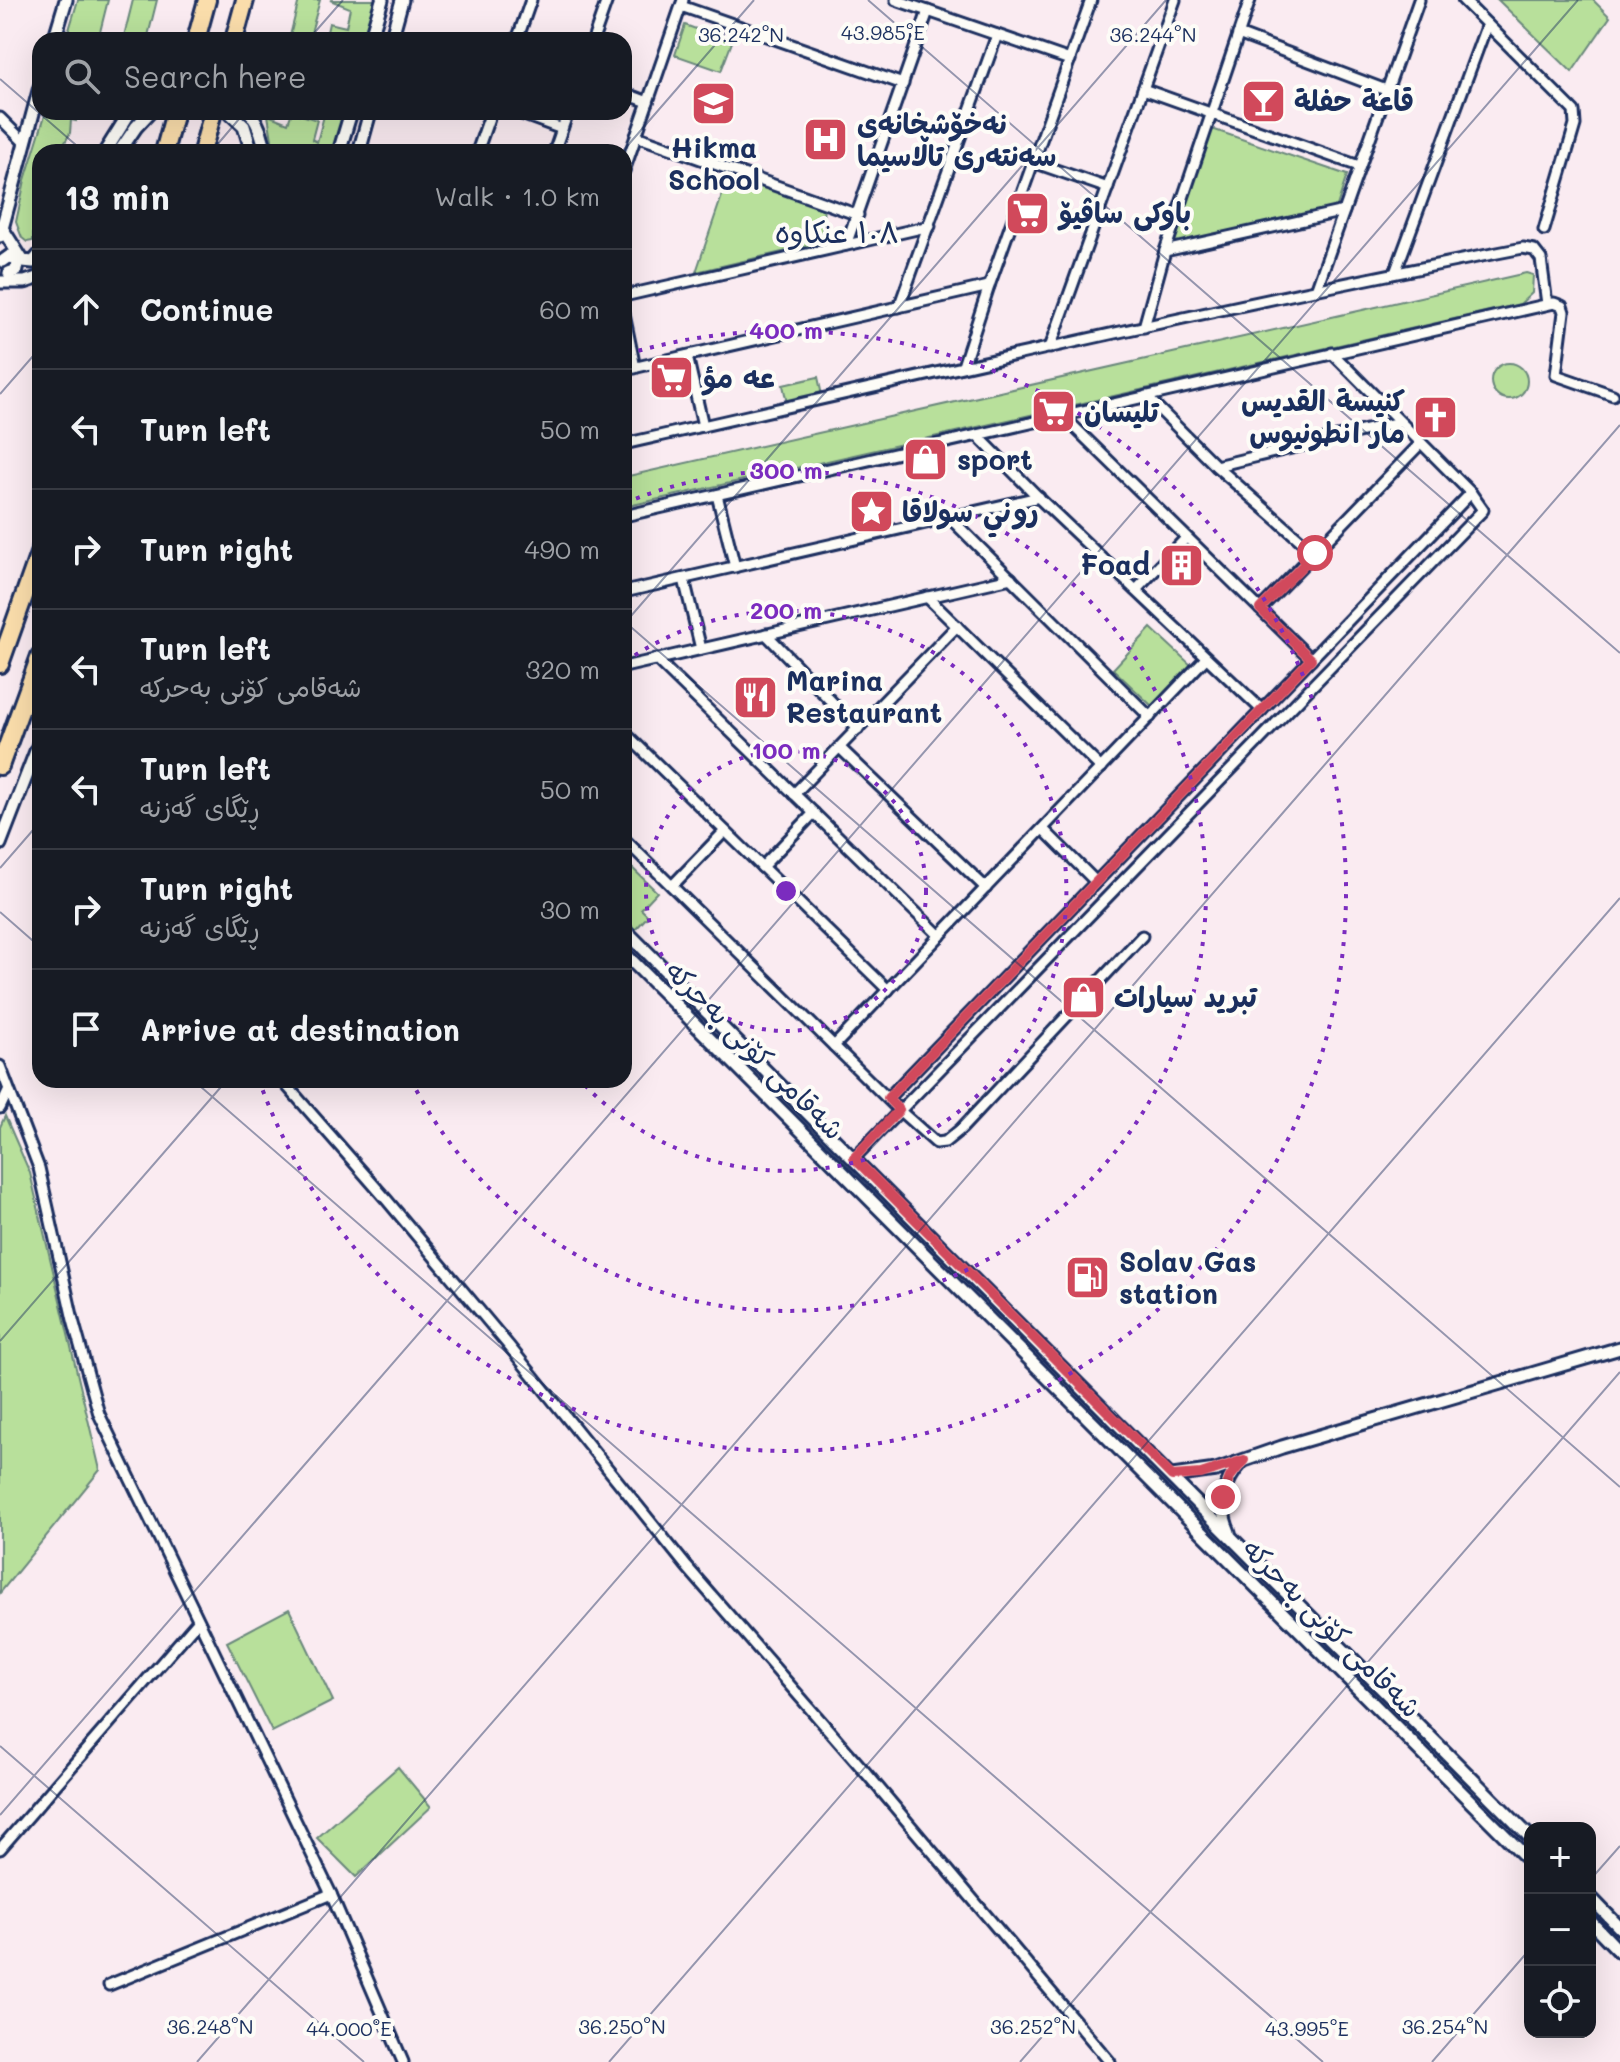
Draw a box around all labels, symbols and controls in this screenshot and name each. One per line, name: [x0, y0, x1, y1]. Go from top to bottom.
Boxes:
text: 43.985°E: [841, 19, 925, 45]
text: 36.242°N: [698, 21, 784, 47]
text: 36.244°N: [1110, 21, 1196, 47]
search box: [32, 32, 632, 120]
icon: search: [60, 54, 104, 98]
text: Search here: [124, 56, 307, 96]
bar icon: قاعة حفلة: [1239, 77, 1287, 125]
school or university icon: Hikma School: [690, 80, 738, 128]
place label: قاعة حفلة: [1294, 82, 1414, 118]
place label: نەخۆشخانەی سەنتەری تاڵاسیما: [857, 105, 1056, 173]
hospital icon: نەخۆشخانەی سەنتەری تاڵاسیما: [802, 116, 850, 164]
place label: Hikma School: [668, 129, 760, 197]
text: 13 min: [64, 174, 170, 219]
text: Walk · 1.0 km: [434, 179, 600, 213]
supermarket icon: باوکی ساڤیۆ: [1004, 189, 1052, 237]
place label: باوکی ساڤیۆ: [1057, 194, 1191, 232]
district label: ١٠٨ عنکاوە: [775, 211, 899, 251]
icon: ahead: [64, 287, 108, 331]
text: Continue: [140, 289, 273, 329]
text: 60 m: [539, 292, 600, 326]
text: 400 m: [749, 314, 823, 345]
supermarket icon: عه مؤ: [648, 354, 696, 402]
place label: عه مؤ: [701, 359, 775, 396]
place label: كنيسة القديس مار انطونيوس: [1241, 382, 1406, 452]
supermarket icon: تليسان: [1029, 388, 1077, 436]
place label: تليسان: [1084, 393, 1160, 429]
church icon: كنيسة القديس مار انطونيوس: [1412, 393, 1460, 441]
icon: left: [64, 407, 108, 451]
text: Turn left: [140, 409, 271, 449]
text: 50 m: [540, 412, 600, 446]
shop icon: sport: [902, 436, 950, 484]
place label: sport: [957, 441, 1033, 477]
text: 300 m: [750, 454, 822, 485]
place icon: روني سولاقا: [847, 488, 895, 536]
place label: روني سولاقا: [902, 493, 1039, 538]
icon: right: [64, 527, 108, 571]
text: Turn right: [140, 529, 293, 569]
text: 490 m: [524, 532, 600, 566]
route start: [1297, 535, 1333, 571]
building icon: Foad: [1157, 541, 1205, 589]
place label: Foad: [1080, 546, 1150, 582]
text: 200 m: [750, 594, 822, 625]
text: Turn left: [140, 628, 271, 668]
icon: left: [64, 647, 108, 691]
text: 320 m: [525, 652, 600, 686]
place label: Marina Restaurant: [786, 662, 942, 730]
text: شەقامی کۆنی بەحرکە: [140, 670, 362, 704]
restaurant icon: Marina Restaurant: [731, 673, 779, 721]
text: 100 m: [751, 734, 821, 765]
text: Turn left: [140, 748, 271, 788]
icon: left: [64, 767, 108, 811]
text: 50 m: [540, 772, 600, 806]
text: ڕێگای گەزنە: [140, 790, 260, 824]
text: Turn right: [140, 868, 293, 908]
centre of rings: [772, 877, 800, 905]
icon: right: [64, 887, 108, 931]
text: 30 m: [540, 892, 600, 926]
text: ڕێگای گەزنە: [140, 910, 260, 944]
street label: شەقامی کۆنی بەحرکە: [658, 952, 853, 1147]
shop icon: تبريد سيارات: [1059, 973, 1107, 1021]
place label: تبريد سيارات: [1114, 978, 1258, 1015]
icon: arrive: [64, 1007, 108, 1051]
text: Arrive at destination: [140, 1009, 460, 1049]
place label: Solav Gas station: [1119, 1243, 1256, 1311]
fuel station icon: Solav Gas station: [1064, 1254, 1112, 1302]
route end: [1205, 1479, 1241, 1515]
street label: شەقامی کۆنی بەحرکە: [1235, 1530, 1430, 1725]
map controls: [1524, 1822, 1596, 2038]
button: +: [1524, 1822, 1596, 1894]
button: −: [1524, 1894, 1596, 1966]
button: locate: [1524, 1966, 1596, 2038]
text: 36.248°N: [166, 2013, 254, 2039]
text: 36.250°N: [578, 2013, 666, 2039]
text: 36.252°N: [990, 2013, 1076, 2039]
text: 36.254°N: [1402, 2013, 1488, 2039]
text: 44.000°E: [306, 2015, 392, 2041]
text: 43.995°E: [1265, 2015, 1349, 2041]

